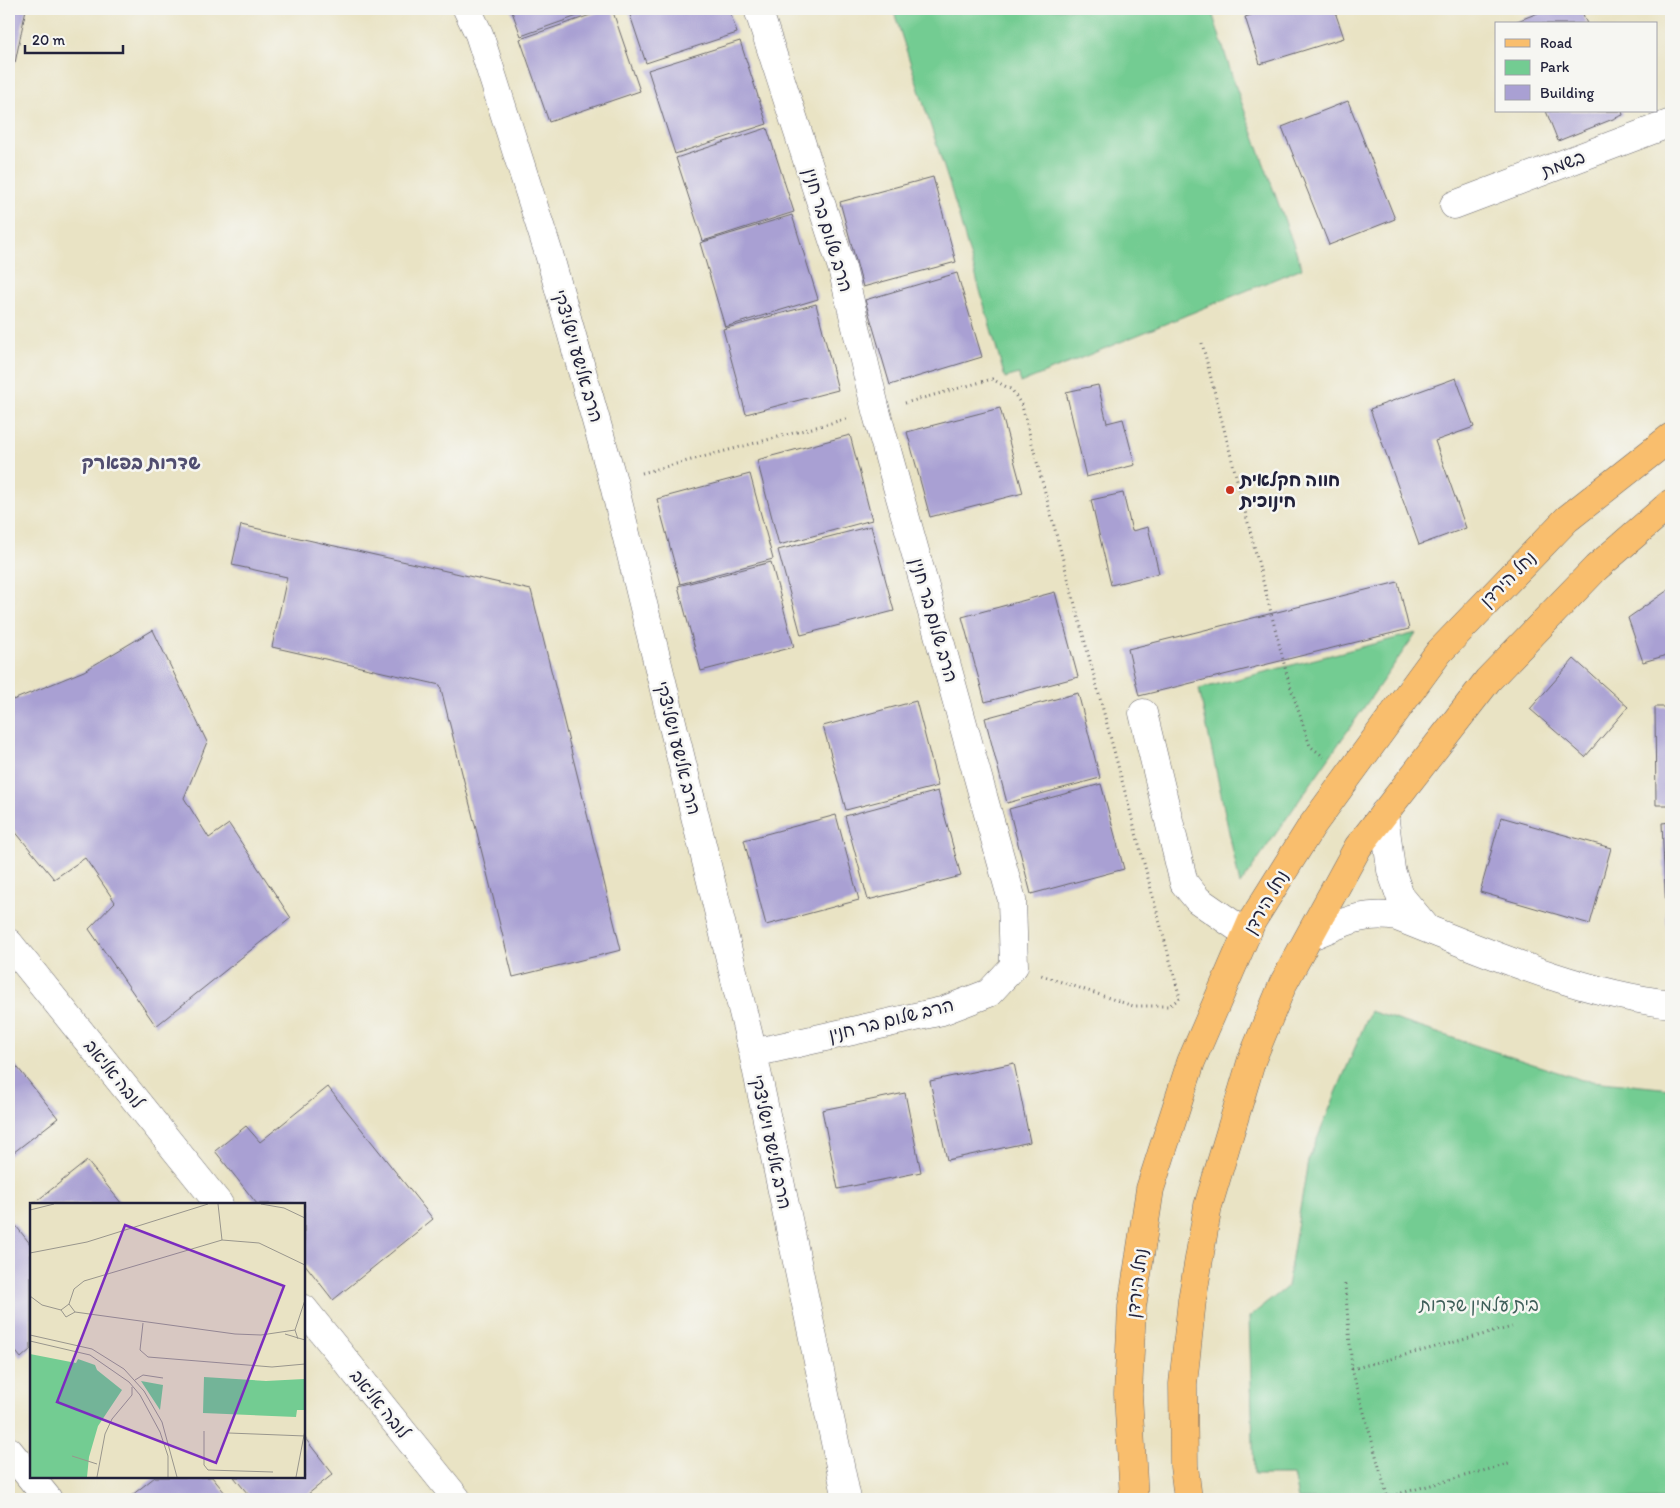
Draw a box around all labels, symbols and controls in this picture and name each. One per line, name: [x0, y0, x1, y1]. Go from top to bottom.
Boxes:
scale bar: [25, 22, 122, 54]
legend: [1495, 22, 1658, 112]
text: 20 m: [32, 31, 66, 49]
text: Road: [1540, 34, 1573, 52]
text: Park: [1540, 58, 1570, 76]
text: Building: [1540, 84, 1594, 102]
street label: בשמת: [1537, 146, 1588, 183]
street label: הרב שלום בר חנין: [799, 165, 857, 295]
street label: הרב אלישע וישליצקי: [549, 287, 607, 425]
district label: שדרות בפארק: [81, 451, 201, 474]
place label: חווה חקלאית חינוכית: [1238, 469, 1340, 512]
marker: חווה חקלאית חינוכית: [1224, 484, 1236, 496]
street label: נחל הירדן: [1475, 546, 1541, 612]
street label: הרב שלום בר חנין: [906, 555, 962, 685]
street label: הרב אלישע וישליצקי: [651, 679, 705, 817]
street label: נחל הירדן: [1239, 866, 1293, 938]
street label: הרב שלום בר חנין: [826, 994, 956, 1046]
street label: לובה אליאב: [80, 1035, 149, 1113]
street label: הרב אלישע וישליצקי: [746, 1073, 796, 1211]
inset map: [30, 1203, 305, 1478]
street label: נחל הירדן: [1122, 1247, 1152, 1319]
park label: בית עלמין שדרות: [1418, 1294, 1539, 1316]
street label: לובה אליאב: [346, 1365, 415, 1443]

